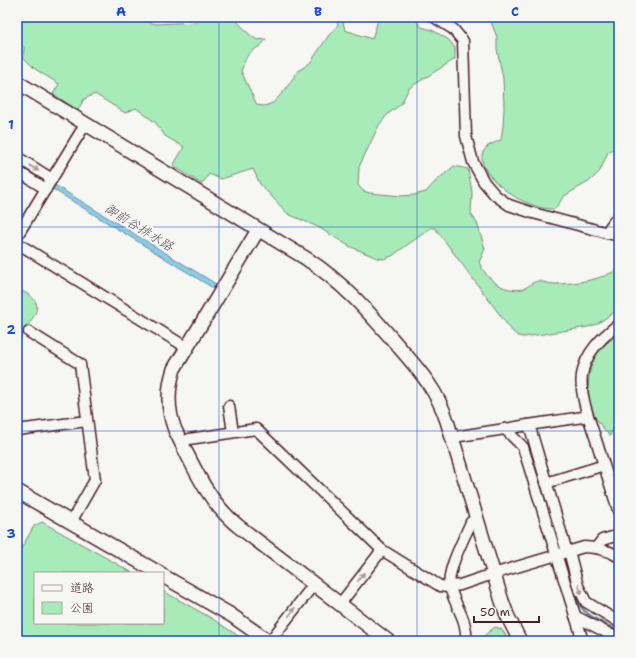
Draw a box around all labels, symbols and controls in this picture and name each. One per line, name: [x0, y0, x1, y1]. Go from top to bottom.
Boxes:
text: A: [116, 3, 126, 20]
text: B: [314, 3, 322, 20]
text: C: [511, 3, 519, 20]
text: 1: [8, 116, 14, 133]
one-way arrow: [29, 164, 39, 172]
water label: 御前谷排水路: [101, 199, 177, 255]
text: 2: [6, 321, 16, 338]
text: 3: [6, 525, 16, 542]
legend: [34, 572, 164, 624]
one-way arrow: [357, 572, 365, 583]
text: 道路: [70, 580, 94, 596]
one-way arrow: [577, 583, 583, 595]
scale bar: [474, 598, 539, 624]
text: 公園: [70, 600, 94, 616]
text: 50 m: [480, 604, 510, 620]
one-way arrow: [287, 607, 296, 618]

